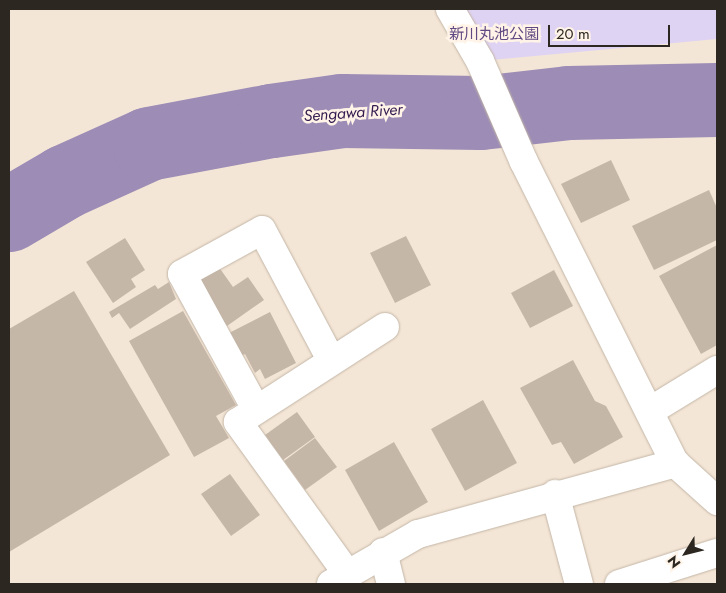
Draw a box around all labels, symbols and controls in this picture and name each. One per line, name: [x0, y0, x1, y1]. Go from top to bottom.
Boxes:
scale bar: [551, 15, 674, 47]
text: 20 m: [556, 23, 590, 45]
park label: 新川丸池公園: [449, 26, 539, 44]
water label: Sengawa River: [303, 100, 403, 126]
north arrow: [661, 528, 711, 578]
text: N: [663, 551, 685, 572]

